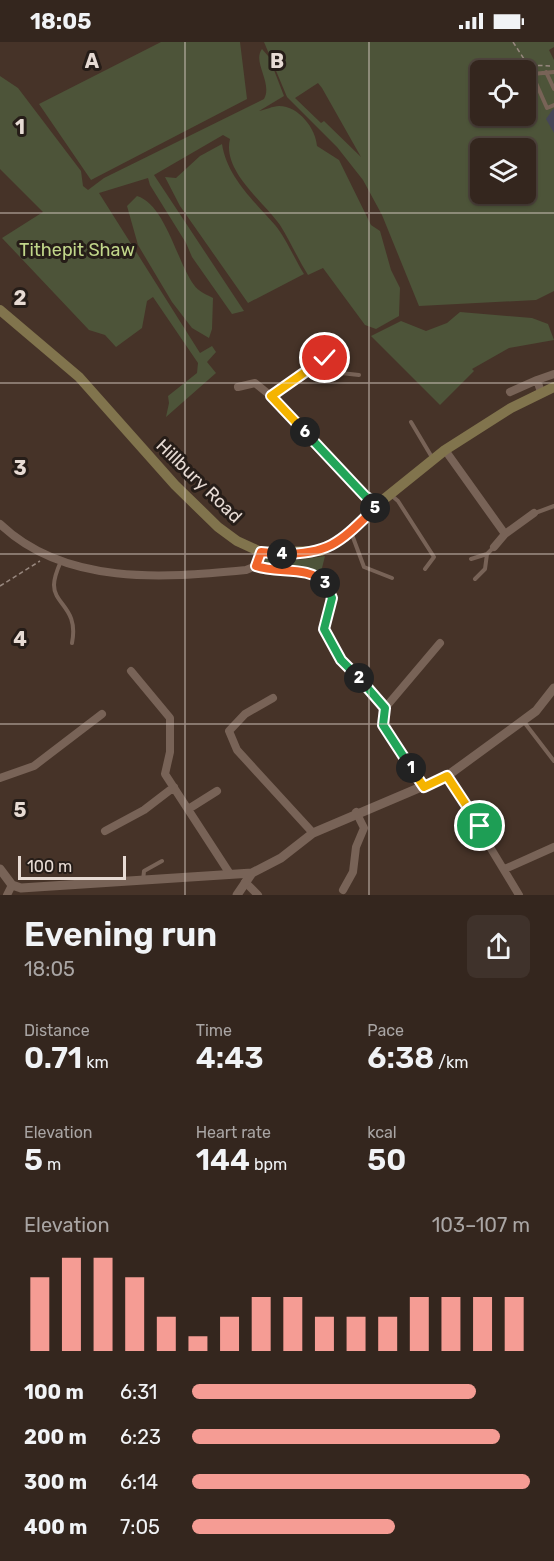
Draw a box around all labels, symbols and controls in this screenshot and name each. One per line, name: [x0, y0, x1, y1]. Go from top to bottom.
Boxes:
text: 18:05: [30, 8, 91, 35]
text: A: [85, 49, 100, 73]
text: B: [270, 49, 284, 73]
map controls: [470, 60, 536, 204]
button: locate: [470, 60, 536, 126]
text: 1: [15, 115, 25, 139]
button: layers: [470, 138, 536, 204]
park label: Tithepit Shaw: [19, 239, 135, 261]
text: 2: [14, 286, 27, 310]
pin: [299, 332, 350, 383]
icon: check: [308, 341, 341, 374]
pin: 6: [290, 417, 320, 447]
text: 6: [300, 422, 310, 441]
street label: Hillbury Road: [151, 435, 247, 527]
text: 3: [13, 456, 27, 480]
pin: 5: [360, 493, 390, 523]
text: 5: [370, 498, 380, 517]
pin: 4: [267, 539, 297, 569]
text: 4: [277, 544, 287, 563]
pin: 3: [310, 568, 340, 598]
text: 3: [320, 573, 330, 592]
text: 4: [13, 627, 27, 651]
pin: 2: [344, 663, 374, 693]
text: 2: [354, 668, 364, 687]
pin: 1: [396, 753, 426, 783]
text: 1: [407, 758, 415, 777]
text: 5: [14, 798, 27, 822]
pin: [454, 800, 505, 851]
icon: arrive: [463, 809, 496, 842]
scale bar: [18, 853, 126, 881]
text: 100 m: [27, 857, 72, 876]
text: Evening run: [24, 915, 217, 954]
button: share: [467, 915, 530, 978]
text: 18:05: [24, 957, 75, 981]
text: Distance: [24, 1021, 90, 1040]
text: Time: [196, 1021, 232, 1040]
text: Pace: [367, 1021, 404, 1040]
text: 0.71: [24, 1040, 82, 1076]
text: 4:43: [196, 1040, 264, 1076]
text: 6:38: [367, 1040, 434, 1076]
text: km: [82, 1053, 109, 1072]
text: /km: [434, 1053, 468, 1072]
text: Elevation: [24, 1123, 93, 1142]
text: Heart rate: [196, 1123, 271, 1142]
text: kcal: [367, 1123, 397, 1142]
text: 5: [24, 1142, 43, 1178]
text: 144: [196, 1142, 250, 1178]
text: 50: [367, 1142, 406, 1178]
text: m: [43, 1155, 61, 1174]
text: bpm: [250, 1155, 287, 1174]
text: Elevation: [24, 1213, 110, 1237]
text: 103–107 m: [432, 1213, 530, 1237]
text: 100 m: [24, 1380, 84, 1404]
text: 6:31: [120, 1380, 157, 1404]
text: 200 m: [24, 1425, 87, 1449]
text: 6:23: [120, 1425, 161, 1449]
text: 300 m: [24, 1470, 87, 1494]
text: 6:14: [120, 1470, 158, 1494]
text: 400 m: [24, 1515, 87, 1539]
text: 7:05: [120, 1515, 160, 1539]

